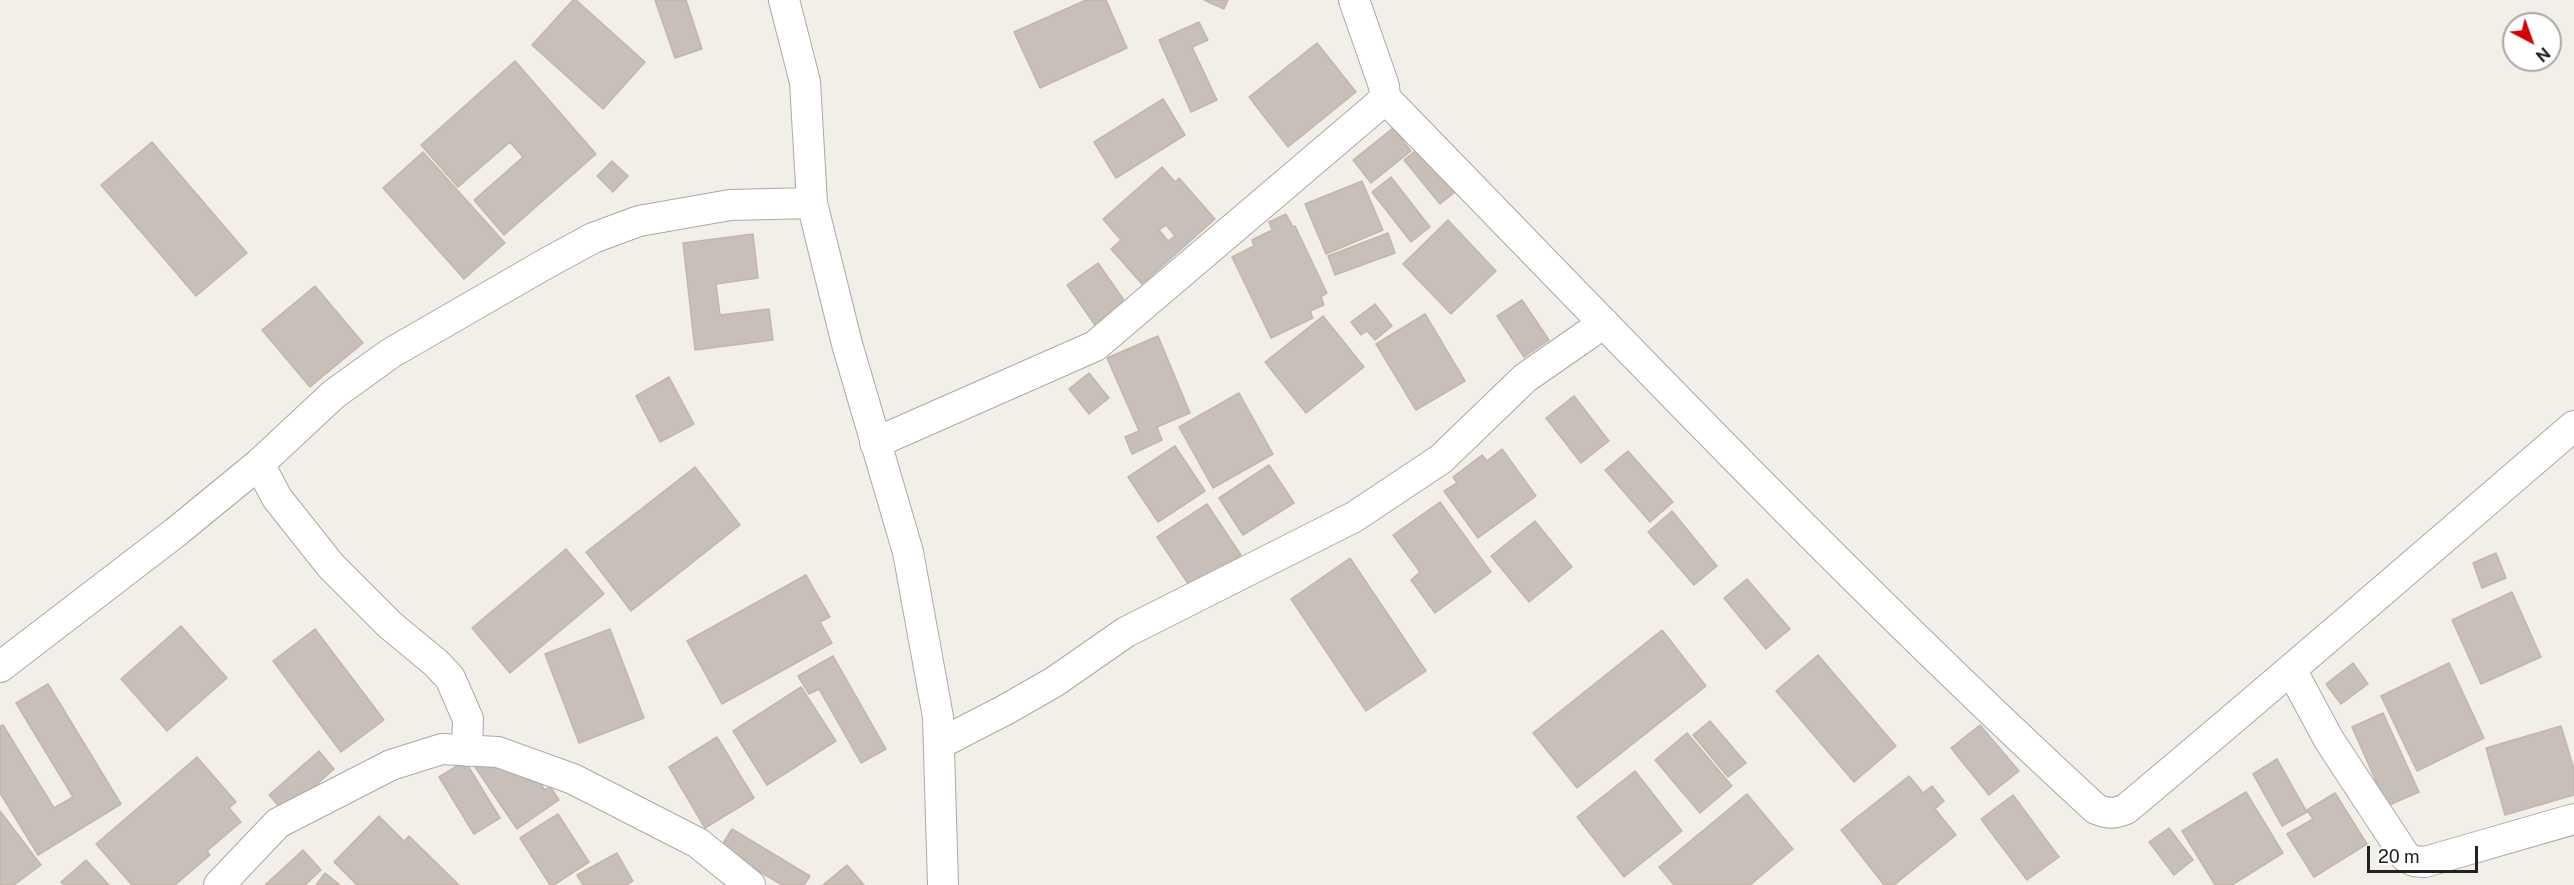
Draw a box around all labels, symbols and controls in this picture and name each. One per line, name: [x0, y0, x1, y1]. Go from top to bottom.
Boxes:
north arrow: [2502, 12, 2562, 72]
text: N: [2532, 43, 2554, 66]
scale bar: [2370, 834, 2481, 872]
text: 20 m: [2378, 846, 2420, 867]

